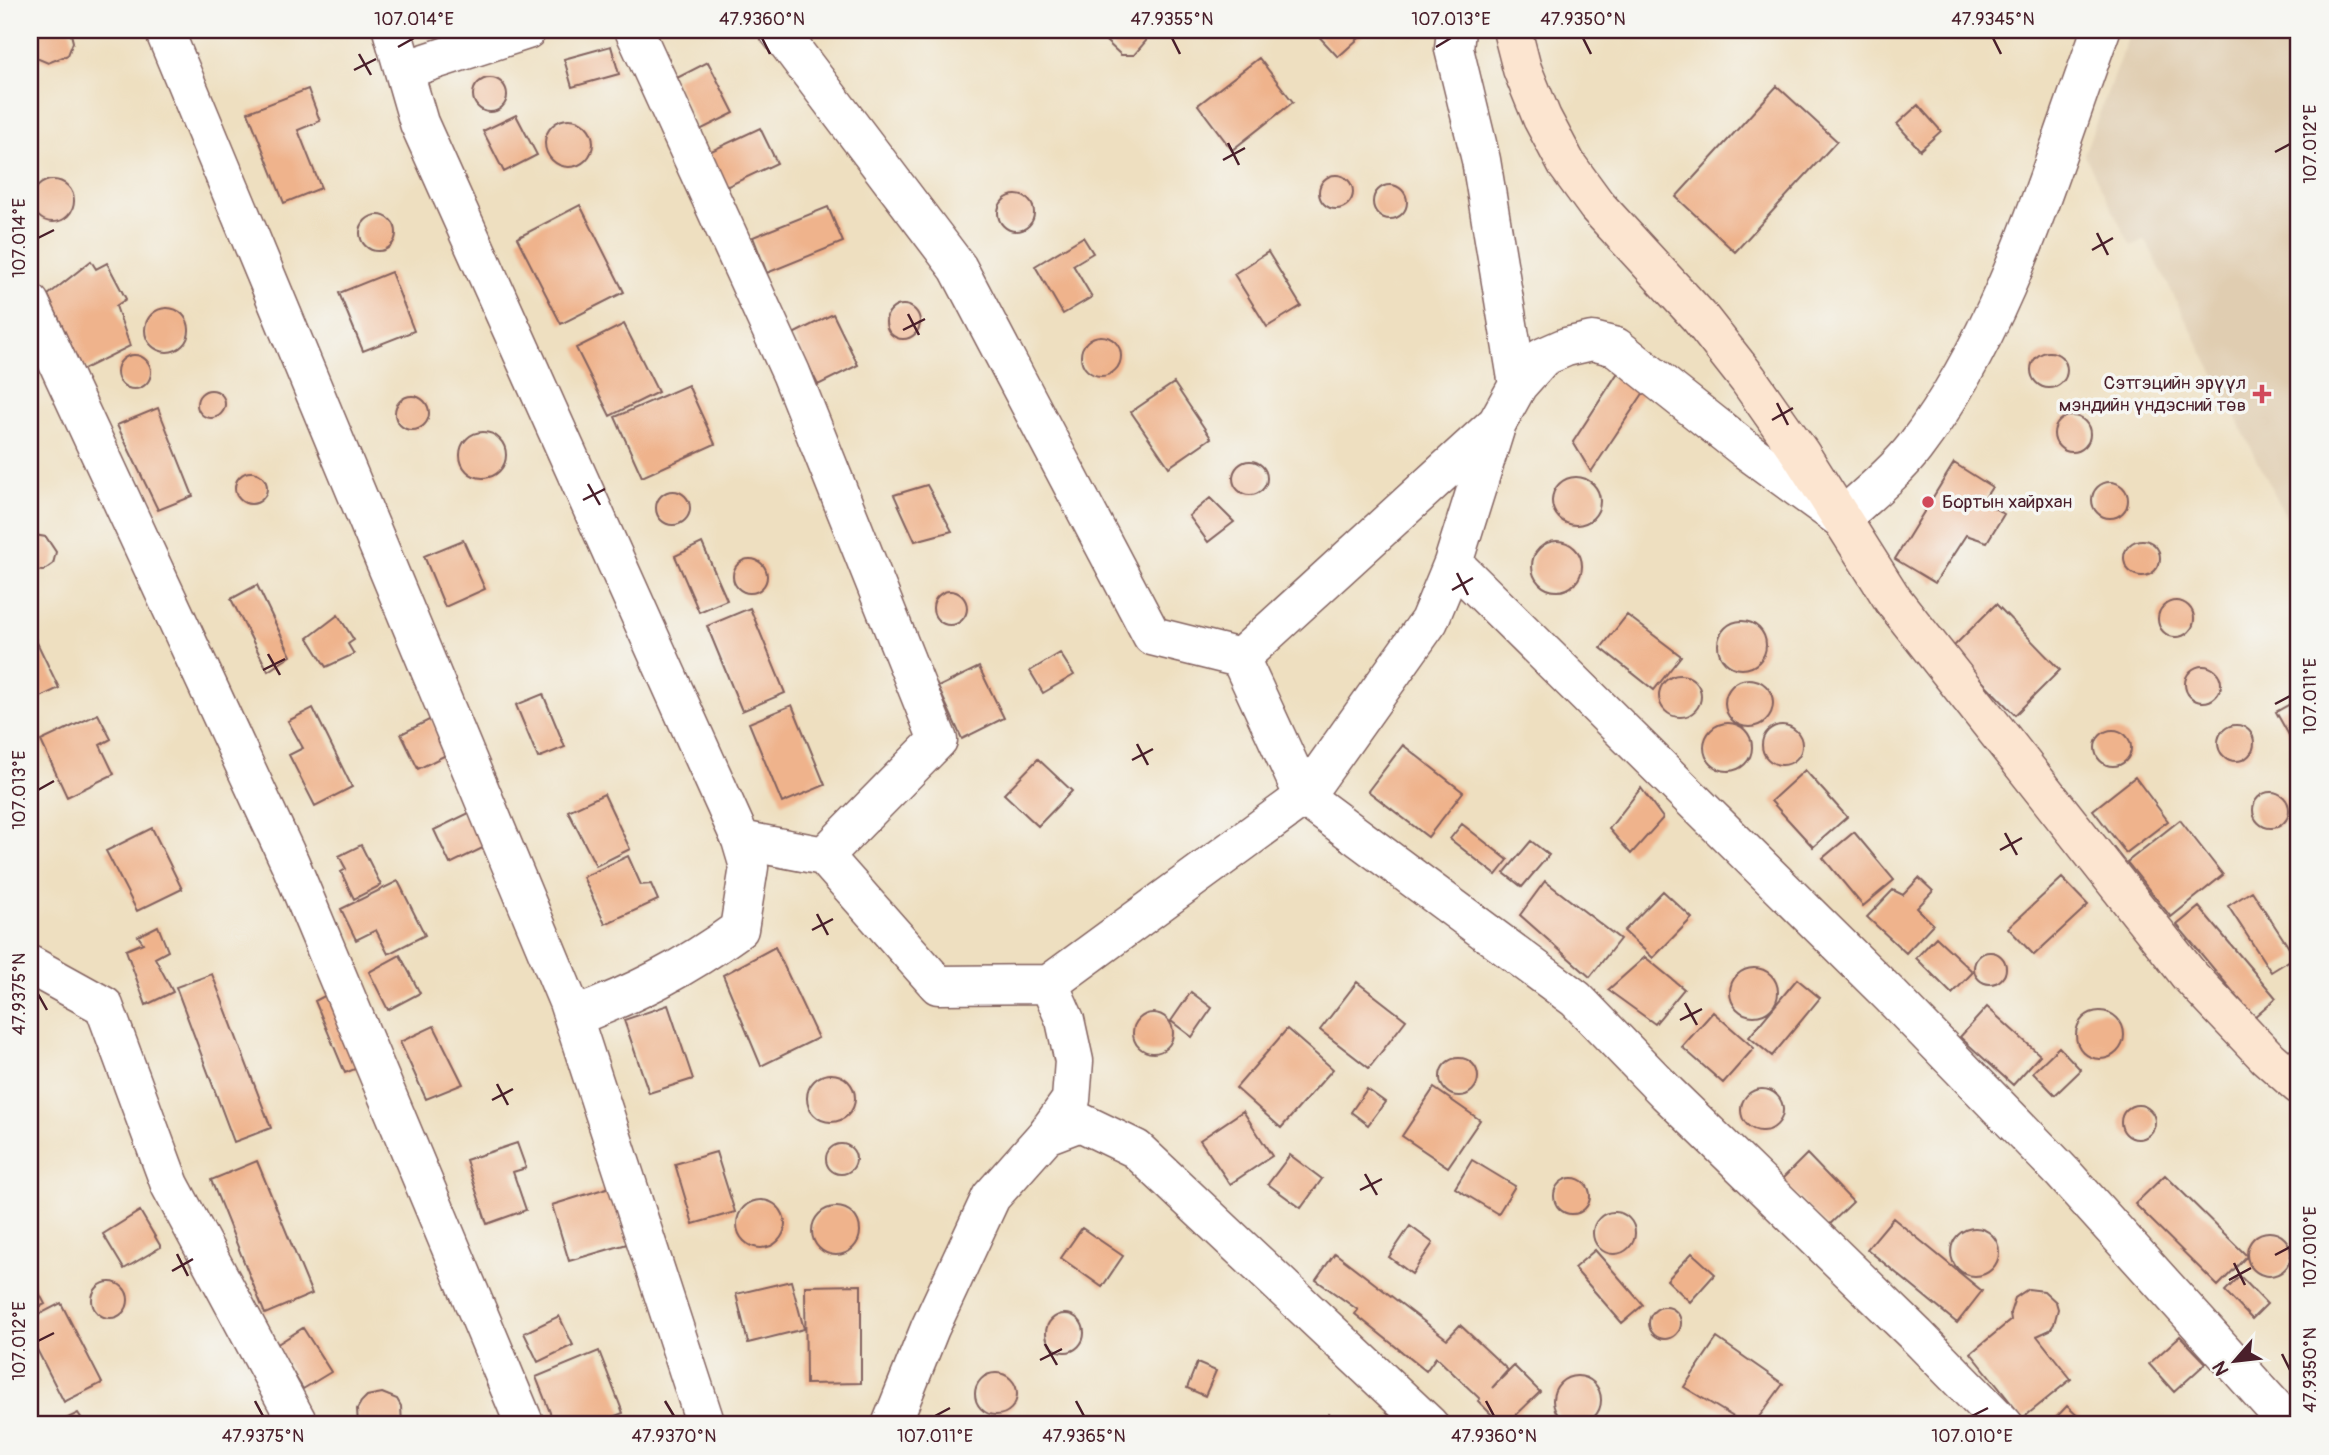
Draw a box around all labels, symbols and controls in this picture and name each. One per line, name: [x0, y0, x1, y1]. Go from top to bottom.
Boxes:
text: 107.014°E: [374, 8, 454, 31]
text: 47.9360°N: [719, 8, 805, 31]
text: 47.9355°N: [1131, 8, 1213, 31]
text: 107.013°E: [1411, 8, 1491, 31]
text: 47.9350°N: [1540, 8, 1626, 31]
text: 47.9345°N: [1951, 8, 2035, 31]
text: 107.012°E: [2299, 104, 2322, 184]
text: 107.014°E: [8, 198, 31, 278]
place label: Сэтгэцийн эрүүл мэндийн үндэсний төв: [2059, 371, 2246, 417]
marker: Сэтгэцийн эрүүл мэндийн үндэсний төв: [2252, 384, 2272, 404]
place label: Бортын хайрхан: [1942, 490, 2072, 514]
marker: Бортын хайрхан: [1920, 494, 1936, 510]
text: 107.011°E: [2299, 658, 2322, 734]
text: 107.013°E: [8, 750, 31, 830]
text: 47.9375°N: [8, 953, 31, 1035]
text: 107.010°E: [2299, 1206, 2322, 1288]
text: 107.012°E: [8, 1301, 31, 1381]
north arrow: [2200, 1326, 2270, 1396]
text: 47.9350°N: [2299, 1327, 2322, 1413]
text: N: [2207, 1357, 2234, 1380]
text: 47.9375°N: [222, 1425, 304, 1448]
text: 47.9370°N: [631, 1425, 717, 1448]
text: 107.011°E: [897, 1425, 973, 1448]
text: 47.9365°N: [1042, 1425, 1126, 1448]
text: 47.9360°N: [1451, 1425, 1537, 1448]
text: 107.010°E: [1931, 1425, 2013, 1448]

